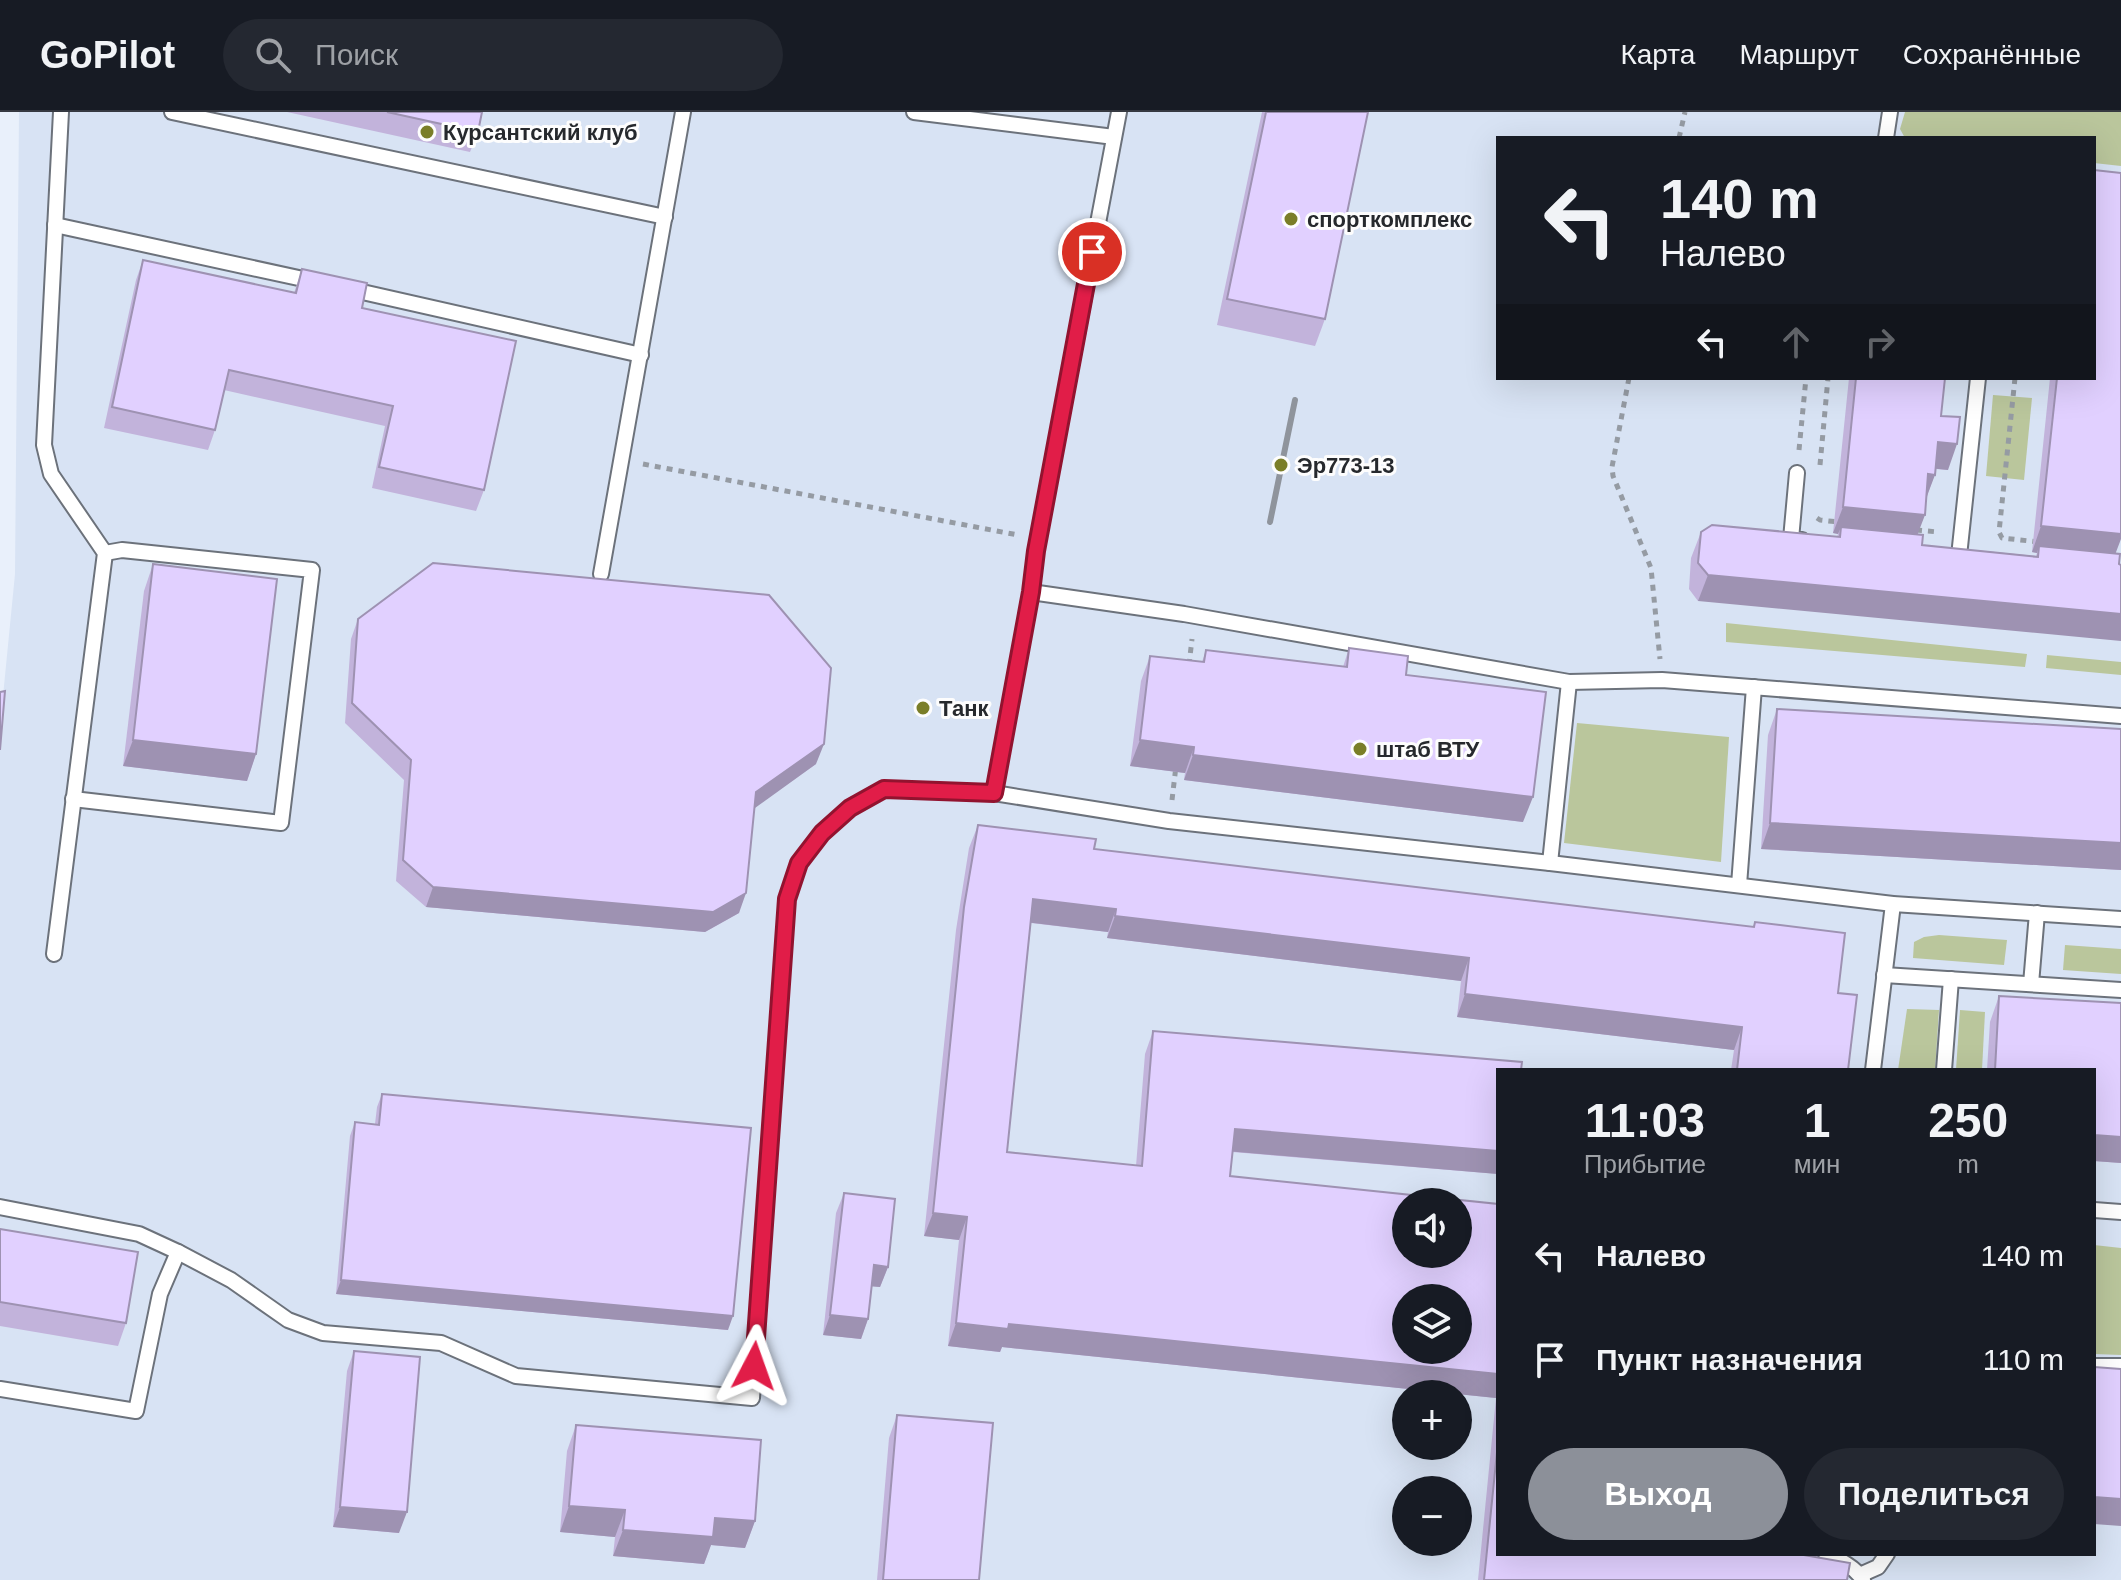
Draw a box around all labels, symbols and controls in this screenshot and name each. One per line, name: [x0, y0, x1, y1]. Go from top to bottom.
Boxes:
search box: [223, 19, 783, 91]
icon: search: [251, 33, 295, 77]
text: GoPilot: [40, 34, 175, 76]
text: Поиск: [315, 38, 398, 71]
text: Карта: [1620, 39, 1695, 70]
text: Маршрут: [1739, 39, 1859, 70]
text: Сохранённые: [1903, 39, 2081, 70]
place label: Курсантский клуб: [443, 120, 638, 145]
marker: Курсантский клуб: [418, 123, 436, 141]
text: 140 m: [1660, 167, 1819, 230]
icon: left: [1528, 168, 1632, 272]
place label: спорткомплекс: [1307, 207, 1472, 232]
marker: спорткомплекс: [1282, 210, 1300, 228]
pin: [1058, 218, 1126, 286]
icon: arrive: [1070, 230, 1114, 274]
text: Налево: [1660, 233, 1786, 274]
icon: left: [1690, 320, 1734, 364]
icon: ahead: [1774, 320, 1818, 364]
icon: right: [1858, 320, 1902, 364]
place label: Эр773-13: [1297, 453, 1395, 478]
marker: Эр773-13: [1272, 456, 1290, 474]
place label: Танк: [939, 696, 989, 721]
marker: Танк: [914, 699, 932, 717]
place label: штаб ВТУ: [1376, 737, 1480, 762]
marker: штаб ВТУ: [1351, 740, 1369, 758]
text: 11:03: [1585, 1094, 1705, 1147]
text: 1: [1804, 1094, 1830, 1147]
text: 250: [1928, 1094, 2008, 1147]
text: Прибытие: [1584, 1149, 1706, 1179]
text: мин: [1794, 1149, 1840, 1179]
text: m: [1957, 1149, 1979, 1179]
map controls: [1392, 1188, 1472, 1556]
button: sound: [1392, 1188, 1472, 1268]
icon: left: [1528, 1234, 1572, 1278]
text: Налево: [1596, 1239, 1706, 1272]
text: 140 m: [1981, 1239, 2064, 1272]
button: layers: [1392, 1284, 1472, 1364]
position arrow: [712, 1324, 796, 1408]
icon: arrive: [1528, 1338, 1572, 1382]
text: Пункт назначения: [1596, 1343, 1863, 1376]
text: 110 m: [1983, 1343, 2064, 1376]
button: +: [1392, 1380, 1472, 1460]
button: Выход: [1528, 1448, 1788, 1540]
button: Поделиться: [1804, 1448, 2064, 1540]
button: −: [1392, 1476, 1472, 1556]

